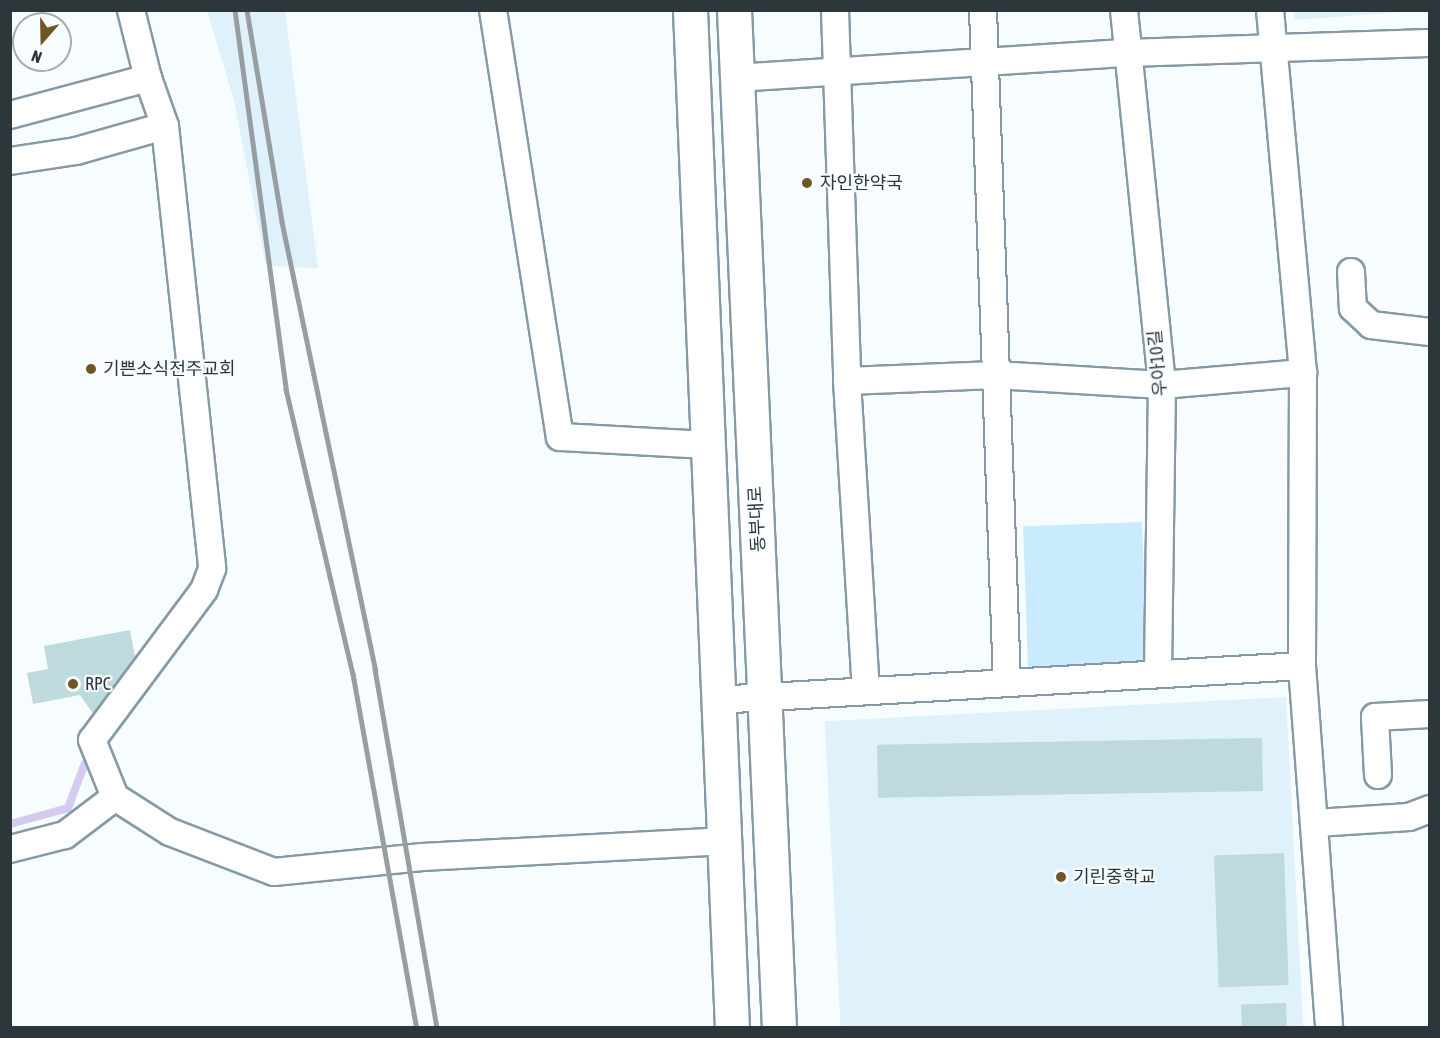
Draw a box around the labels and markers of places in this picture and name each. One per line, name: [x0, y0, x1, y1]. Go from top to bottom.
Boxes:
place label: 자인한약국: [820, 172, 903, 194]
marker: 자인한약국: [798, 174, 816, 192]
place label: 기쁜소식전주교회: [103, 358, 235, 380]
marker: 기쁜소식전주교회: [84, 362, 98, 376]
place label: RPC: [85, 673, 111, 695]
marker: RPC: [66, 677, 80, 691]
place label: 기린중학교: [1073, 866, 1156, 888]
marker: 기린중학교: [1054, 870, 1068, 884]

